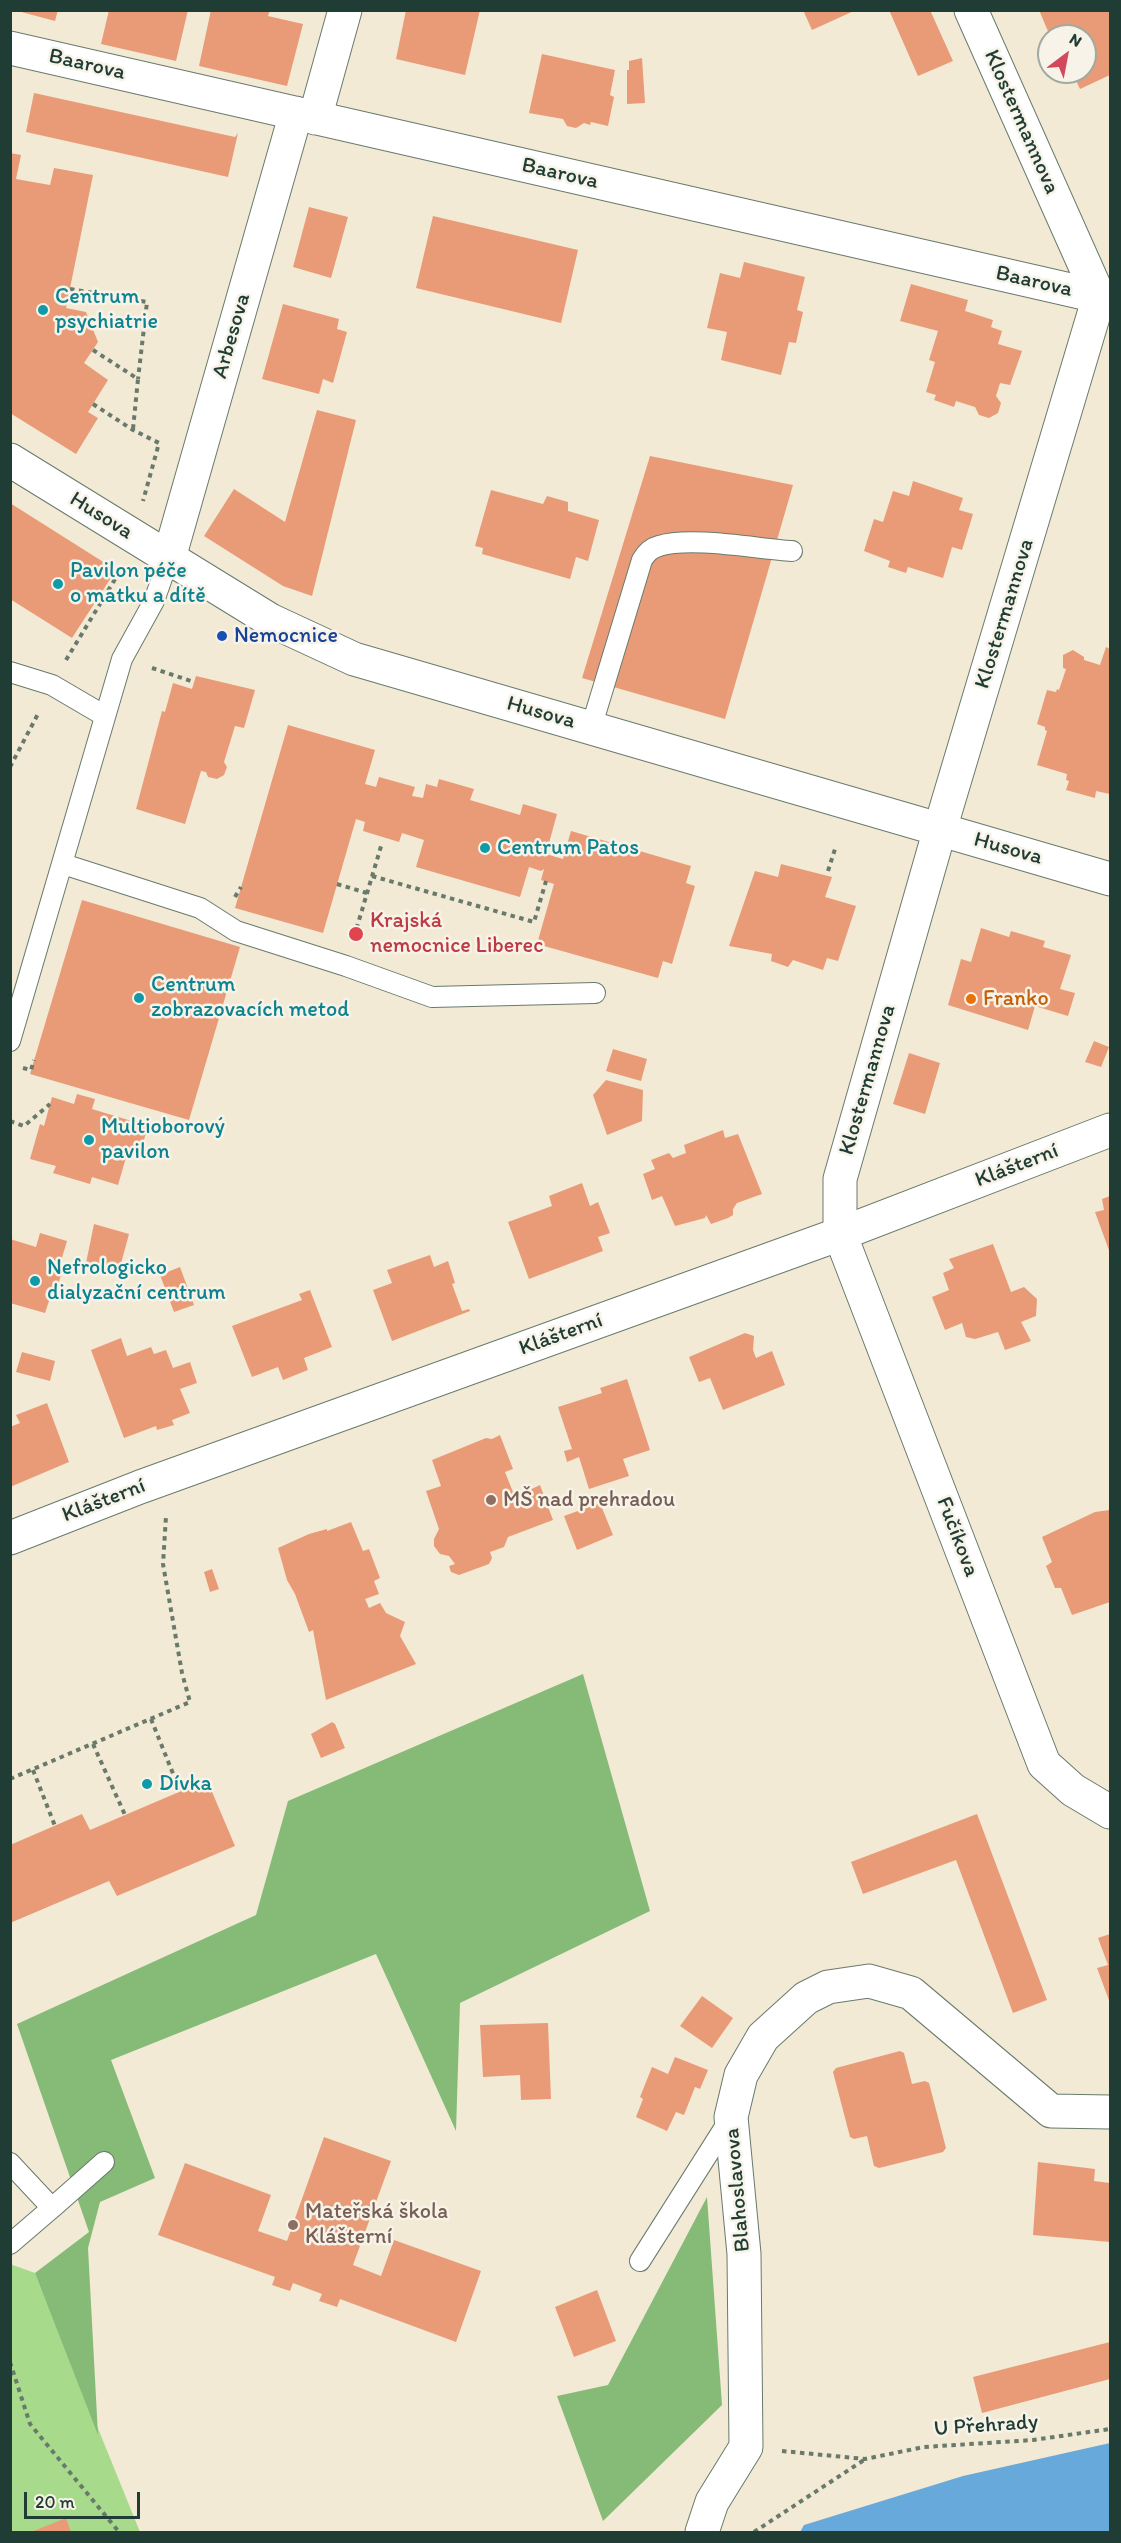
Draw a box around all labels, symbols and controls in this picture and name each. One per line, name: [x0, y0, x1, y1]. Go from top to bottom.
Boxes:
north arrow: [1037, 24, 1097, 84]
text: N: [1066, 29, 1085, 51]
street label: Baarova: [46, 43, 128, 87]
street label: Klostermannova: [977, 46, 1065, 198]
street label: Baarova: [519, 152, 601, 196]
street label: Baarova: [993, 260, 1075, 304]
place label: Centrum psychiatrie: [55, 284, 158, 336]
street label: Arbesova: [207, 290, 257, 382]
marker: Centrum psychiatrie: [36, 303, 50, 317]
street label: Husova: [64, 486, 138, 546]
street label: Klostermannova: [970, 536, 1040, 692]
place label: Pavilon péče o matku a dítě: [70, 558, 206, 610]
marker: Pavilon péče o matku a dítě: [51, 577, 65, 591]
place label: Nemocnice: [234, 623, 338, 649]
marker: Nemocnice: [215, 629, 229, 643]
street label: Husova: [504, 691, 578, 735]
street label: Husova: [971, 827, 1045, 871]
place label: Centrum Patos: [497, 835, 639, 861]
marker: Centrum Patos: [478, 841, 492, 855]
place label: Krajská nemocnice Liberec: [370, 908, 543, 960]
marker: Krajská nemocnice Liberec: [347, 925, 365, 943]
place label: Centrum zobrazovacích metod: [151, 972, 349, 1023]
place label: Franko: [983, 986, 1049, 1012]
marker: Centrum zobrazovacích metod: [132, 991, 146, 1005]
marker: Franko: [964, 992, 978, 1006]
street label: Klostermannova: [834, 1002, 902, 1158]
place label: Multioborový pavilon: [101, 1114, 225, 1166]
marker: Multioborový pavilon: [82, 1133, 96, 1147]
street label: Klášterní: [972, 1138, 1062, 1194]
place label: Nefrologicko dialyzační centrum: [47, 1255, 226, 1306]
marker: Nefrologicko dialyzační centrum: [28, 1274, 42, 1288]
street label: Klášterní: [516, 1308, 606, 1362]
street label: Klášterní: [59, 1473, 149, 1529]
place label: MŠ nad prehradou: [503, 1487, 675, 1513]
marker: MŠ nad prehradou: [484, 1493, 498, 1507]
street label: Fučíkova: [930, 1493, 984, 1581]
place label: Dívka: [159, 1771, 212, 1797]
marker: Dívka: [140, 1777, 154, 1791]
street label: Blahoslavova: [719, 2127, 757, 2253]
place label: Mateřská škola Klášterní: [305, 2199, 448, 2250]
marker: Mateřská škola Klášterní: [286, 2218, 300, 2232]
street label: U Přehrady: [933, 2409, 1039, 2443]
scale bar: [27, 2480, 142, 2518]
text: 20 m: [35, 2491, 75, 2513]

